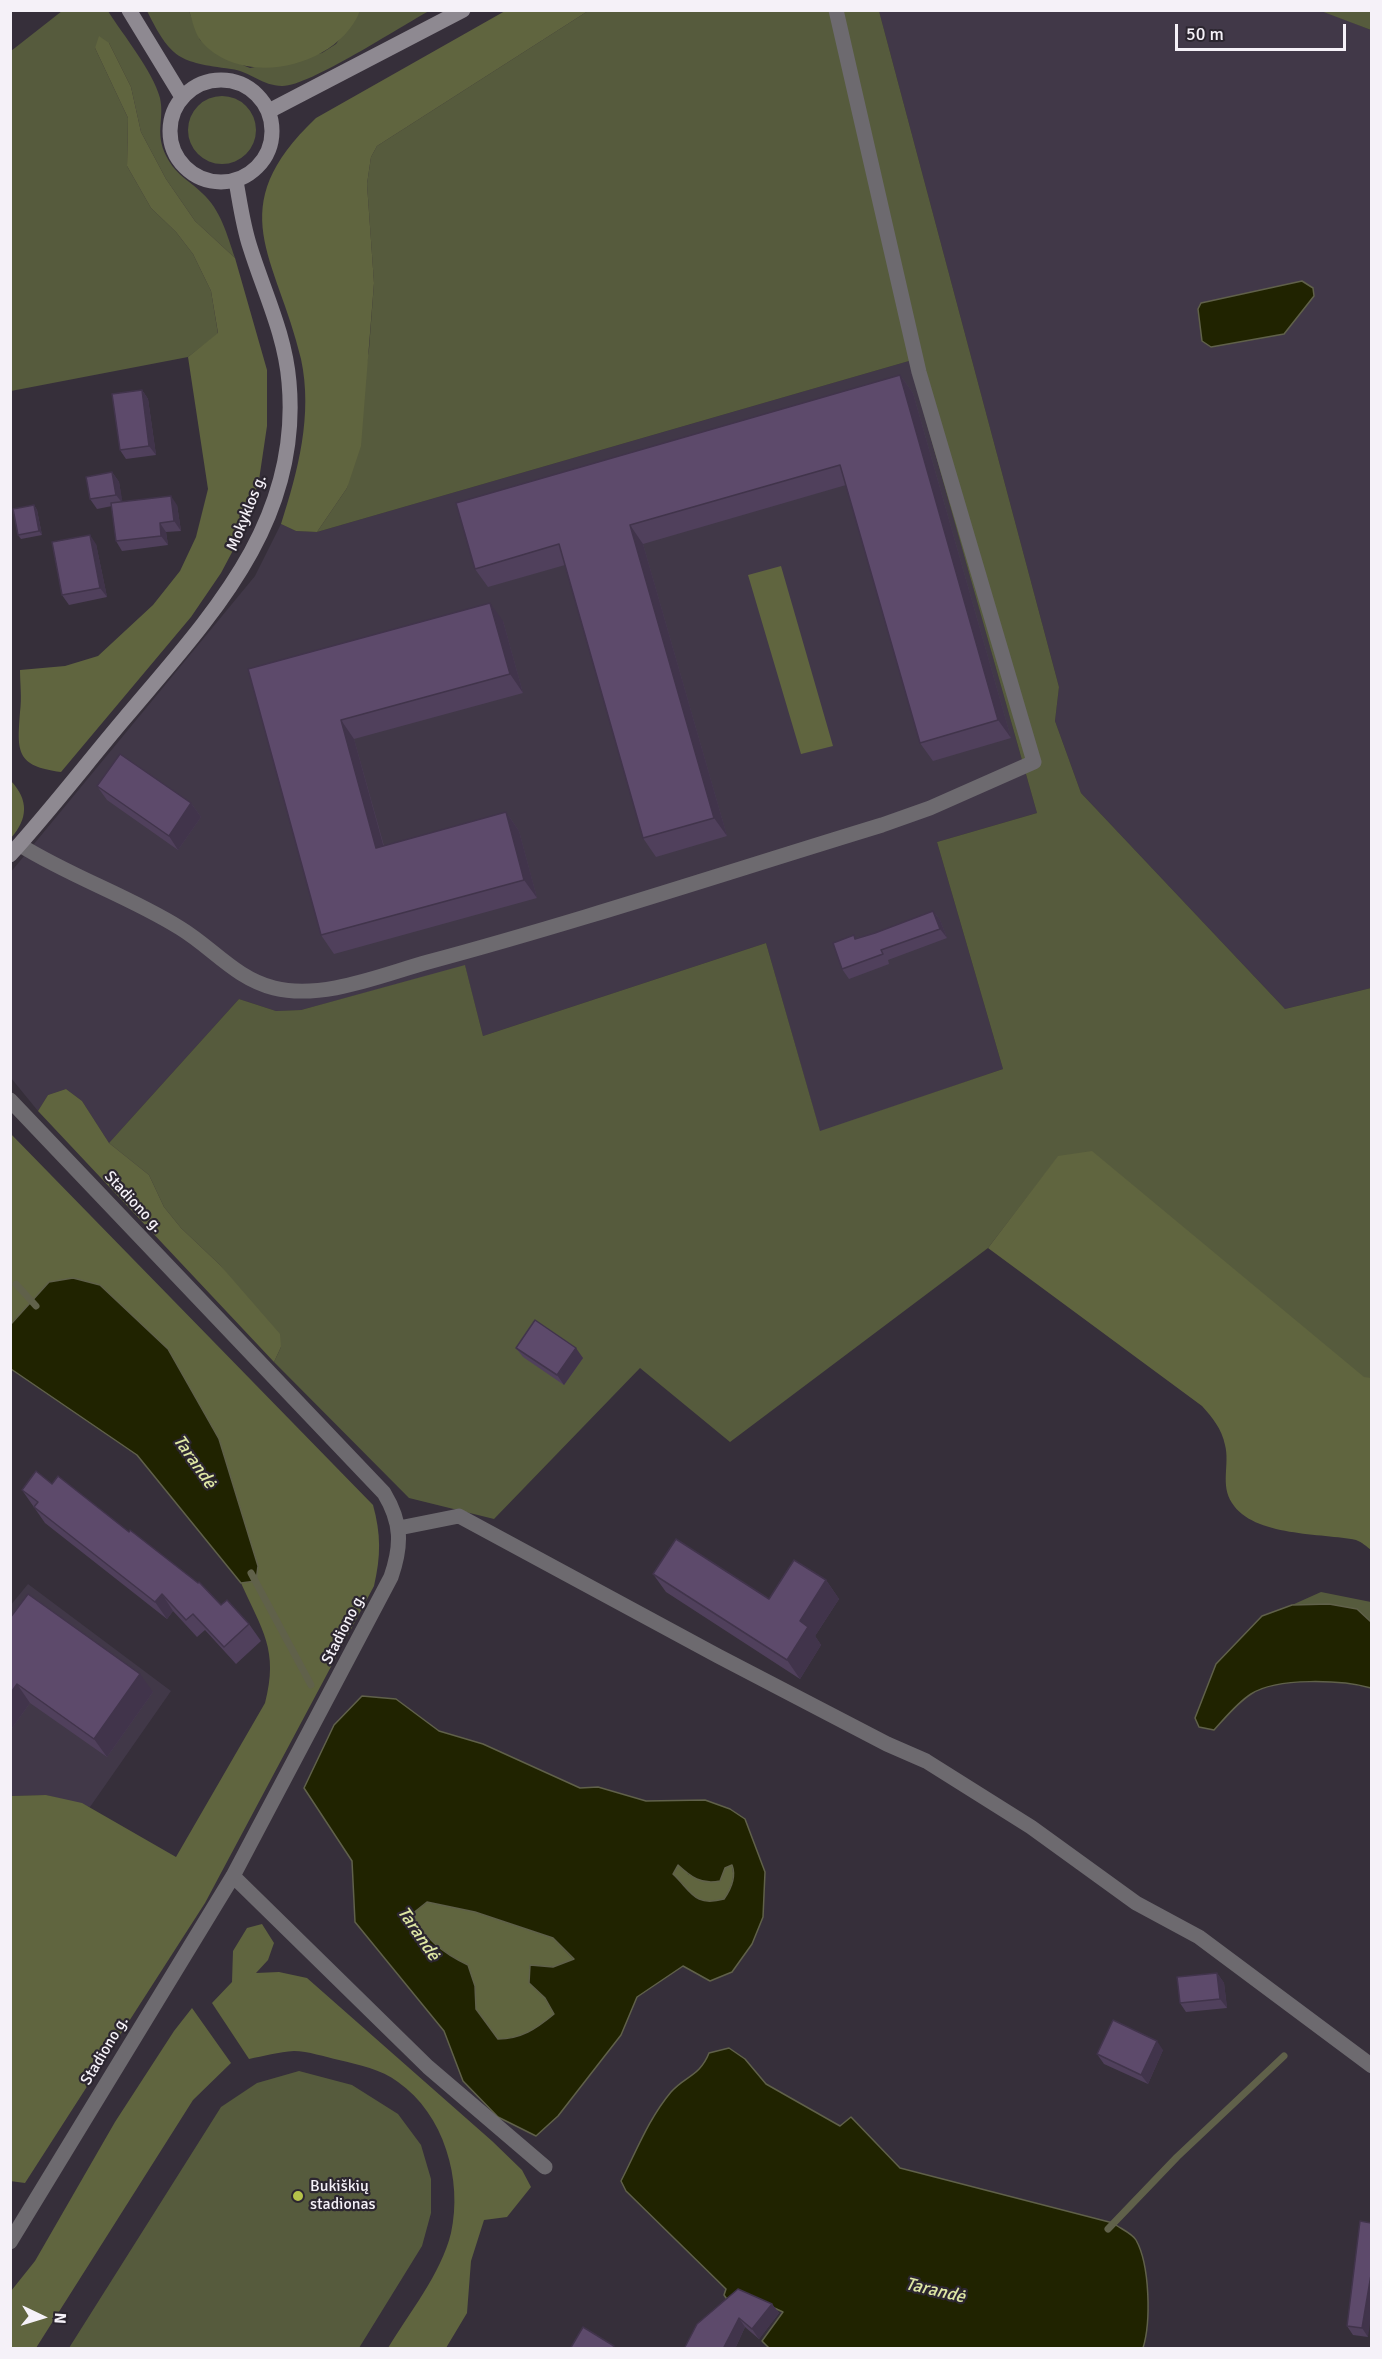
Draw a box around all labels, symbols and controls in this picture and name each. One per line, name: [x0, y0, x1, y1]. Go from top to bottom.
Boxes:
scale bar: [1178, 12, 1349, 50]
text: 50 m: [1186, 23, 1224, 45]
street label: Mokyklos g.: [223, 472, 271, 554]
street label: Stadiono g.: [100, 1167, 166, 1237]
water label: Tarandė: [168, 1431, 220, 1493]
street label: Stadiono g.: [318, 1590, 370, 1668]
water label: Tarandė: [392, 1903, 444, 1965]
street label: Stadiono g.: [77, 2013, 133, 2089]
place label: Bukiškių stadionas: [310, 2177, 376, 2215]
marker: Bukiškių stadionas: [291, 2189, 305, 2203]
water label: Tarandė: [903, 2274, 967, 2308]
north arrow: [12, 2287, 72, 2347]
text: N: [50, 2312, 70, 2325]

